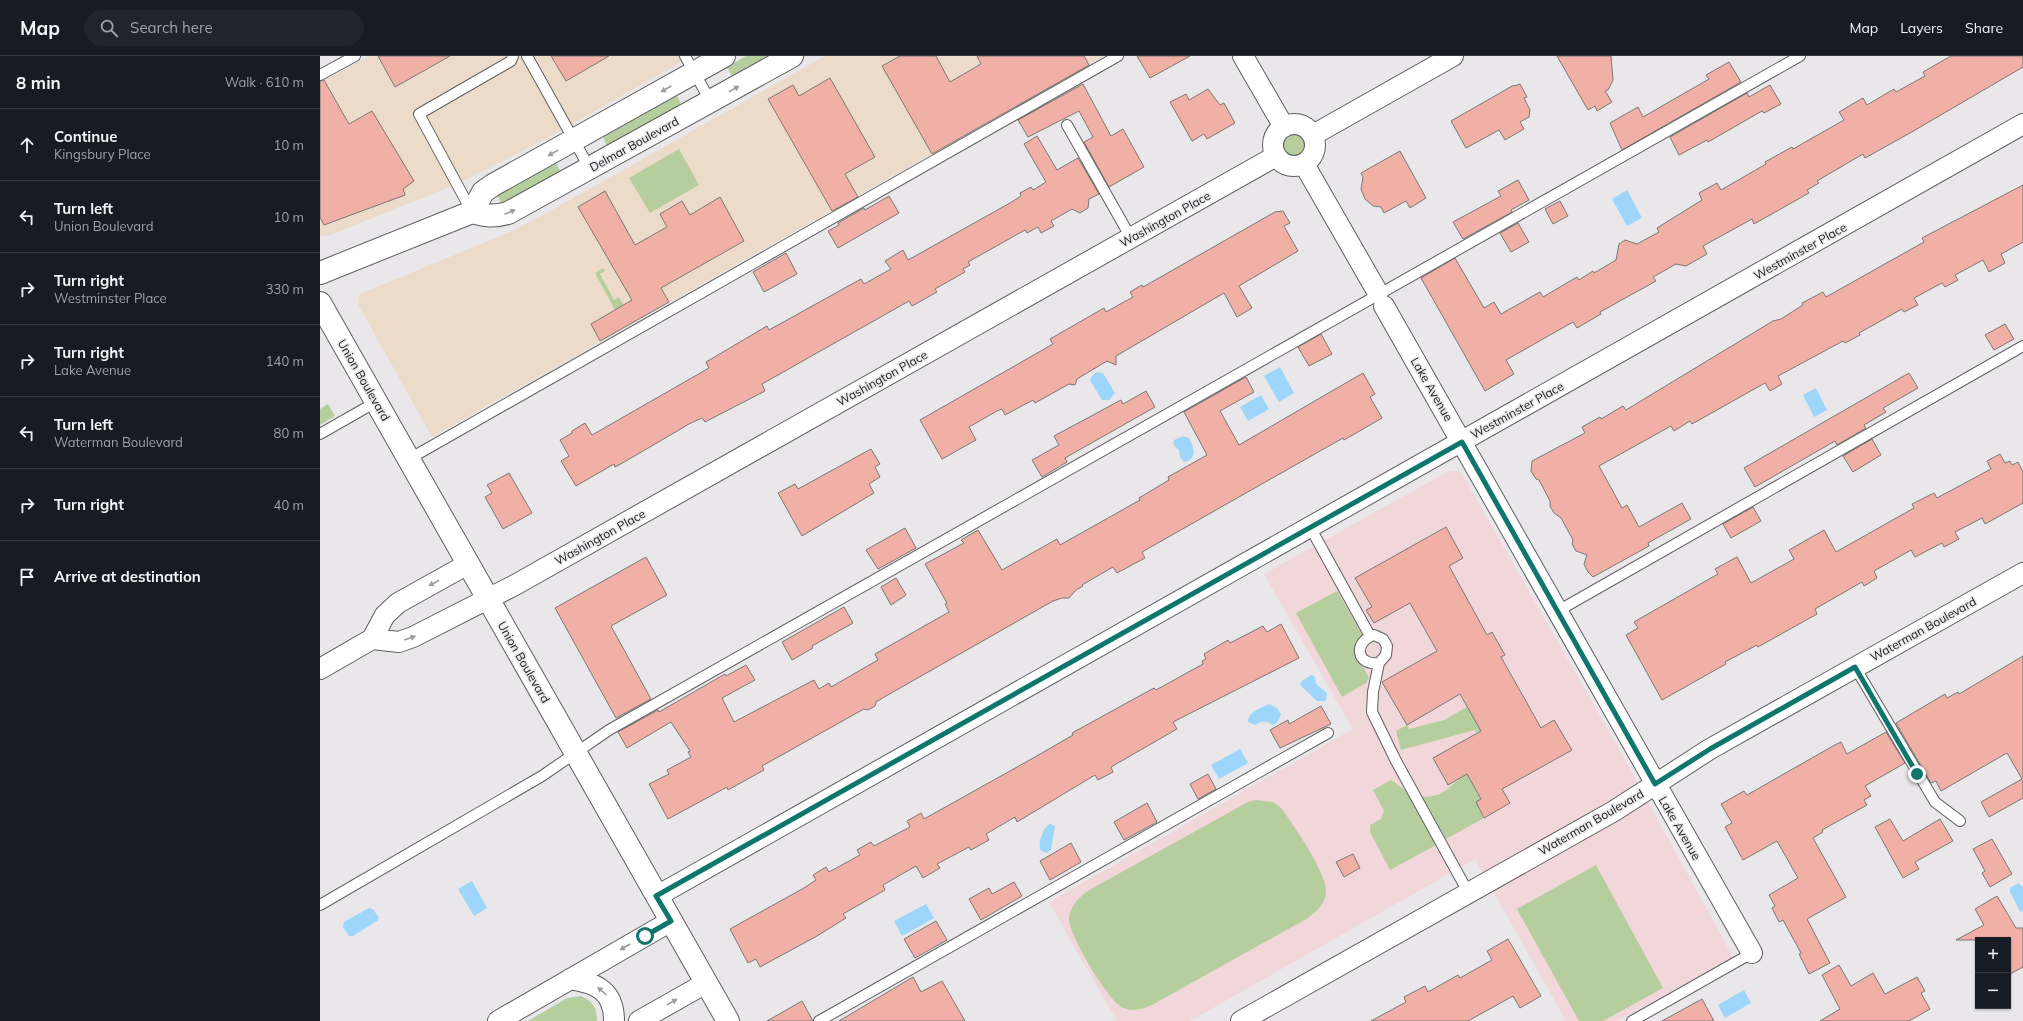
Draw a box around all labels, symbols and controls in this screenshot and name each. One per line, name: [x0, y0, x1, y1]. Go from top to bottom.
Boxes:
search box: [84, 10, 364, 46]
text: Map: [20, 16, 60, 40]
icon: search: [98, 17, 120, 39]
text: Search here: [130, 18, 213, 37]
text: Map: [1849, 19, 1878, 37]
text: Layers: [1900, 19, 1943, 37]
text: Share: [1965, 19, 2003, 37]
text: 8 min: [16, 72, 61, 93]
text: Walk · 610 m: [225, 74, 304, 90]
one-way arrow: [728, 85, 740, 92]
one-way arrow: [660, 86, 672, 92]
street label: Delmar Boulevard: [587, 113, 681, 175]
text: Continue: [54, 127, 117, 146]
icon: ahead: [16, 134, 38, 156]
text: 10 m: [274, 137, 304, 153]
text: Kingsbury Place: [54, 146, 151, 162]
one-way arrow: [547, 150, 558, 156]
street label: Washington Place: [1117, 188, 1213, 250]
text: Turn left: [54, 199, 113, 218]
icon: left: [16, 206, 38, 228]
one-way arrow: [504, 208, 516, 214]
text: 10 m: [274, 209, 304, 225]
text: Union Boulevard: [54, 218, 154, 234]
street label: Westminster Place: [1751, 219, 1849, 283]
text: Turn right: [54, 271, 124, 290]
icon: right: [16, 278, 38, 300]
text: 330 m: [266, 281, 304, 297]
text: Westminster Place: [54, 290, 167, 306]
street label: Union Boulevard: [335, 336, 393, 424]
text: Turn right: [54, 343, 124, 362]
street label: Washington Place: [834, 347, 930, 409]
icon: right: [16, 350, 38, 372]
text: 140 m: [266, 353, 304, 369]
street label: Lake Avenue: [1408, 354, 1456, 424]
text: Lake Avenue: [54, 362, 131, 378]
street label: Westminster Place: [1468, 378, 1566, 442]
text: Turn left: [54, 415, 113, 434]
icon: left: [16, 422, 38, 444]
text: 80 m: [274, 425, 304, 441]
text: Waterman Boulevard: [54, 434, 183, 450]
icon: right: [16, 494, 38, 516]
text: Turn right: [54, 495, 124, 514]
text: 40 m: [274, 497, 304, 513]
street label: Washington Place: [552, 506, 648, 568]
icon: arrive: [16, 566, 38, 588]
text: Arrive at destination: [54, 567, 201, 586]
one-way arrow: [428, 580, 440, 586]
street label: Waterman Boulevard: [1867, 594, 1979, 664]
street label: Union Boulevard: [495, 618, 553, 706]
one-way arrow: [404, 635, 416, 641]
route end: [1908, 765, 1926, 783]
street label: Waterman Boulevard: [1536, 786, 1646, 858]
street label: Lake Avenue: [1656, 793, 1704, 863]
route start: [636, 927, 654, 945]
map controls: [1975, 937, 2011, 1009]
button: +: [1975, 937, 2011, 973]
one-way arrow: [619, 944, 631, 951]
button: −: [1975, 973, 2011, 1009]
one-way arrow: [597, 986, 607, 995]
one-way arrow: [667, 999, 678, 1005]

